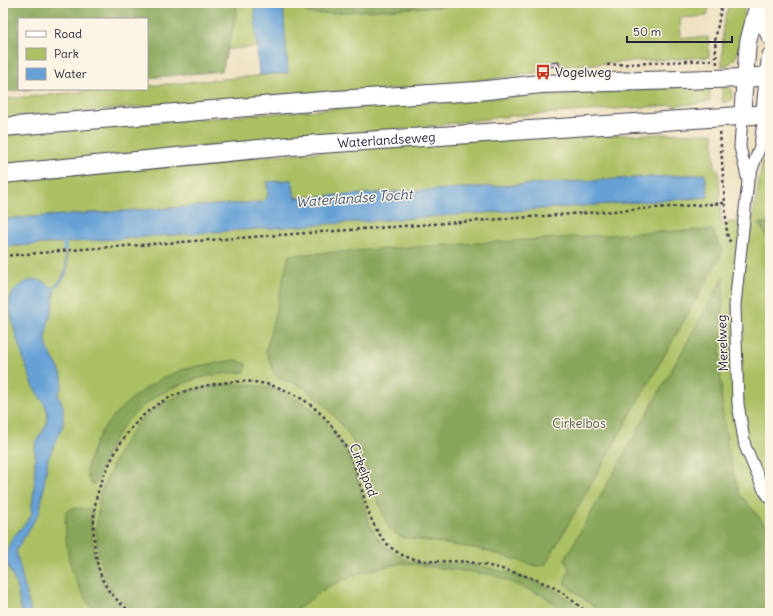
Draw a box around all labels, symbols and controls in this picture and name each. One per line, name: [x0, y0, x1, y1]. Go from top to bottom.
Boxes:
legend: [18, 18, 148, 90]
scale bar: [627, 18, 732, 44]
text: 50 m: [633, 24, 662, 39]
text: Road: [54, 26, 82, 41]
text: Park: [54, 46, 79, 61]
bus stop icon: Vogelweg: [534, 63, 552, 81]
place label: Vogelweg: [555, 64, 612, 81]
text: Water: [54, 66, 87, 81]
street label: Waterlandseweg: [337, 128, 436, 152]
water label: Waterlandse Tocht: [295, 185, 415, 211]
street label: Merelweg: [713, 314, 732, 372]
park label: Cirkelbos: [552, 415, 606, 432]
street label: Cirkelpad: [346, 441, 382, 500]

